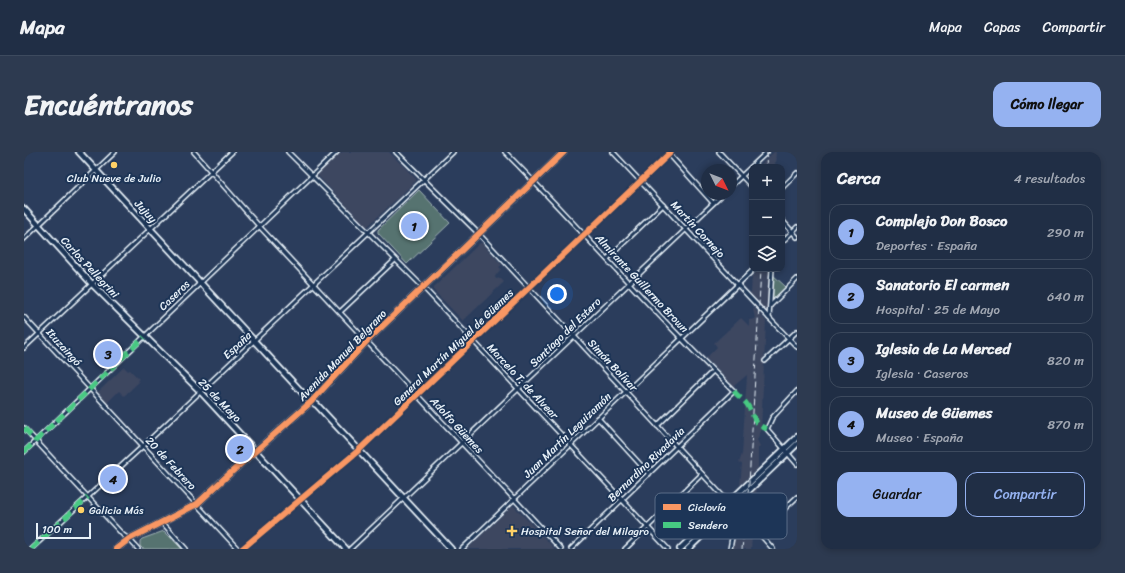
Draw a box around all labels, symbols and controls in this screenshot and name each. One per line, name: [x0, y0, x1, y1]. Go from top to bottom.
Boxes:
text: Mapa: [20, 11, 65, 44]
text: Mapa: [929, 15, 962, 40]
text: Capas: [984, 15, 1021, 40]
text: Compartir: [1043, 15, 1105, 40]
text: Encuéntranos: [24, 80, 193, 129]
button: Cómo llegar: [993, 82, 1101, 127]
marker: Club Nueve de Julio: [109, 160, 119, 170]
text: Cerca: [837, 163, 880, 193]
north arrow: [701, 164, 737, 200]
map controls: [749, 164, 785, 272]
button: +: [749, 164, 785, 200]
text: 4 resultados: [1014, 167, 1085, 190]
place label: Club Nueve de Julio: [67, 169, 162, 188]
street label: Jujuy: [129, 195, 162, 228]
street label: Martín Cornejo: [666, 196, 730, 263]
button: −: [749, 200, 785, 236]
text: Complejo Don Bosco: [876, 208, 1007, 234]
pin: 1: [401, 211, 427, 241]
text: 1: [848, 221, 854, 244]
text: 290 m: [1047, 221, 1084, 244]
street label: Almirante Guillermo Brown: [590, 229, 693, 337]
street label: Carlos Pellegrini: [56, 232, 124, 303]
text: Deportes · España: [876, 234, 977, 257]
button: layers: [749, 236, 785, 272]
text: Sanatorio El carmen: [876, 272, 1009, 298]
street label: Caseros: [154, 275, 195, 315]
street label: General Martín Miguel de Güemes: [388, 284, 519, 410]
your location: [547, 284, 567, 304]
text: 2: [847, 285, 855, 308]
text: 640 m: [1047, 285, 1084, 308]
street label: Santiago del Estero: [525, 293, 606, 372]
text: Hospital · 25 de Mayo: [876, 298, 1000, 321]
street label: Avenida Manuel Belgrano: [293, 305, 392, 406]
street label: Ituzaingó: [41, 323, 86, 371]
street label: España: [218, 327, 257, 364]
street label: Simón Bolívar: [583, 334, 643, 397]
text: Iglesia de La Merced: [876, 336, 1010, 362]
pin: 3: [95, 339, 121, 369]
street label: Marcelo T. de Alvear: [482, 339, 564, 425]
text: 3: [847, 349, 855, 372]
text: 820 m: [1047, 349, 1084, 372]
text: Iglesia · Caseros: [876, 362, 968, 385]
street label: 25 de Mayo: [193, 374, 246, 427]
street label: Juan Martín Leguizamón: [518, 388, 616, 484]
street label: Adolfo Güemes: [424, 392, 489, 459]
text: Museo de Güemes: [876, 400, 992, 426]
text: 4: [847, 413, 855, 436]
text: 870 m: [1047, 413, 1084, 436]
street label: Bernardino Rivadavia: [603, 422, 690, 506]
text: Museo · España: [876, 426, 963, 449]
street label: 20 de Febrero: [141, 432, 201, 495]
pin: 2: [227, 434, 253, 464]
pin: 4: [100, 464, 126, 494]
button: Guardar: [837, 472, 957, 517]
button: Compartir: [965, 472, 1085, 517]
legend: [655, 493, 787, 539]
text: Ciclovía: [688, 498, 726, 517]
place label: Galicia Más: [89, 501, 144, 520]
marker: Galicia Más: [76, 505, 86, 515]
text: Sendero: [688, 516, 728, 535]
text: 100 m: [42, 520, 72, 539]
scale bar: [36, 521, 91, 540]
place label: Hospital Señor del Milagro: [521, 522, 650, 541]
marker: Hospital Señor del Milagro: [506, 525, 518, 537]

